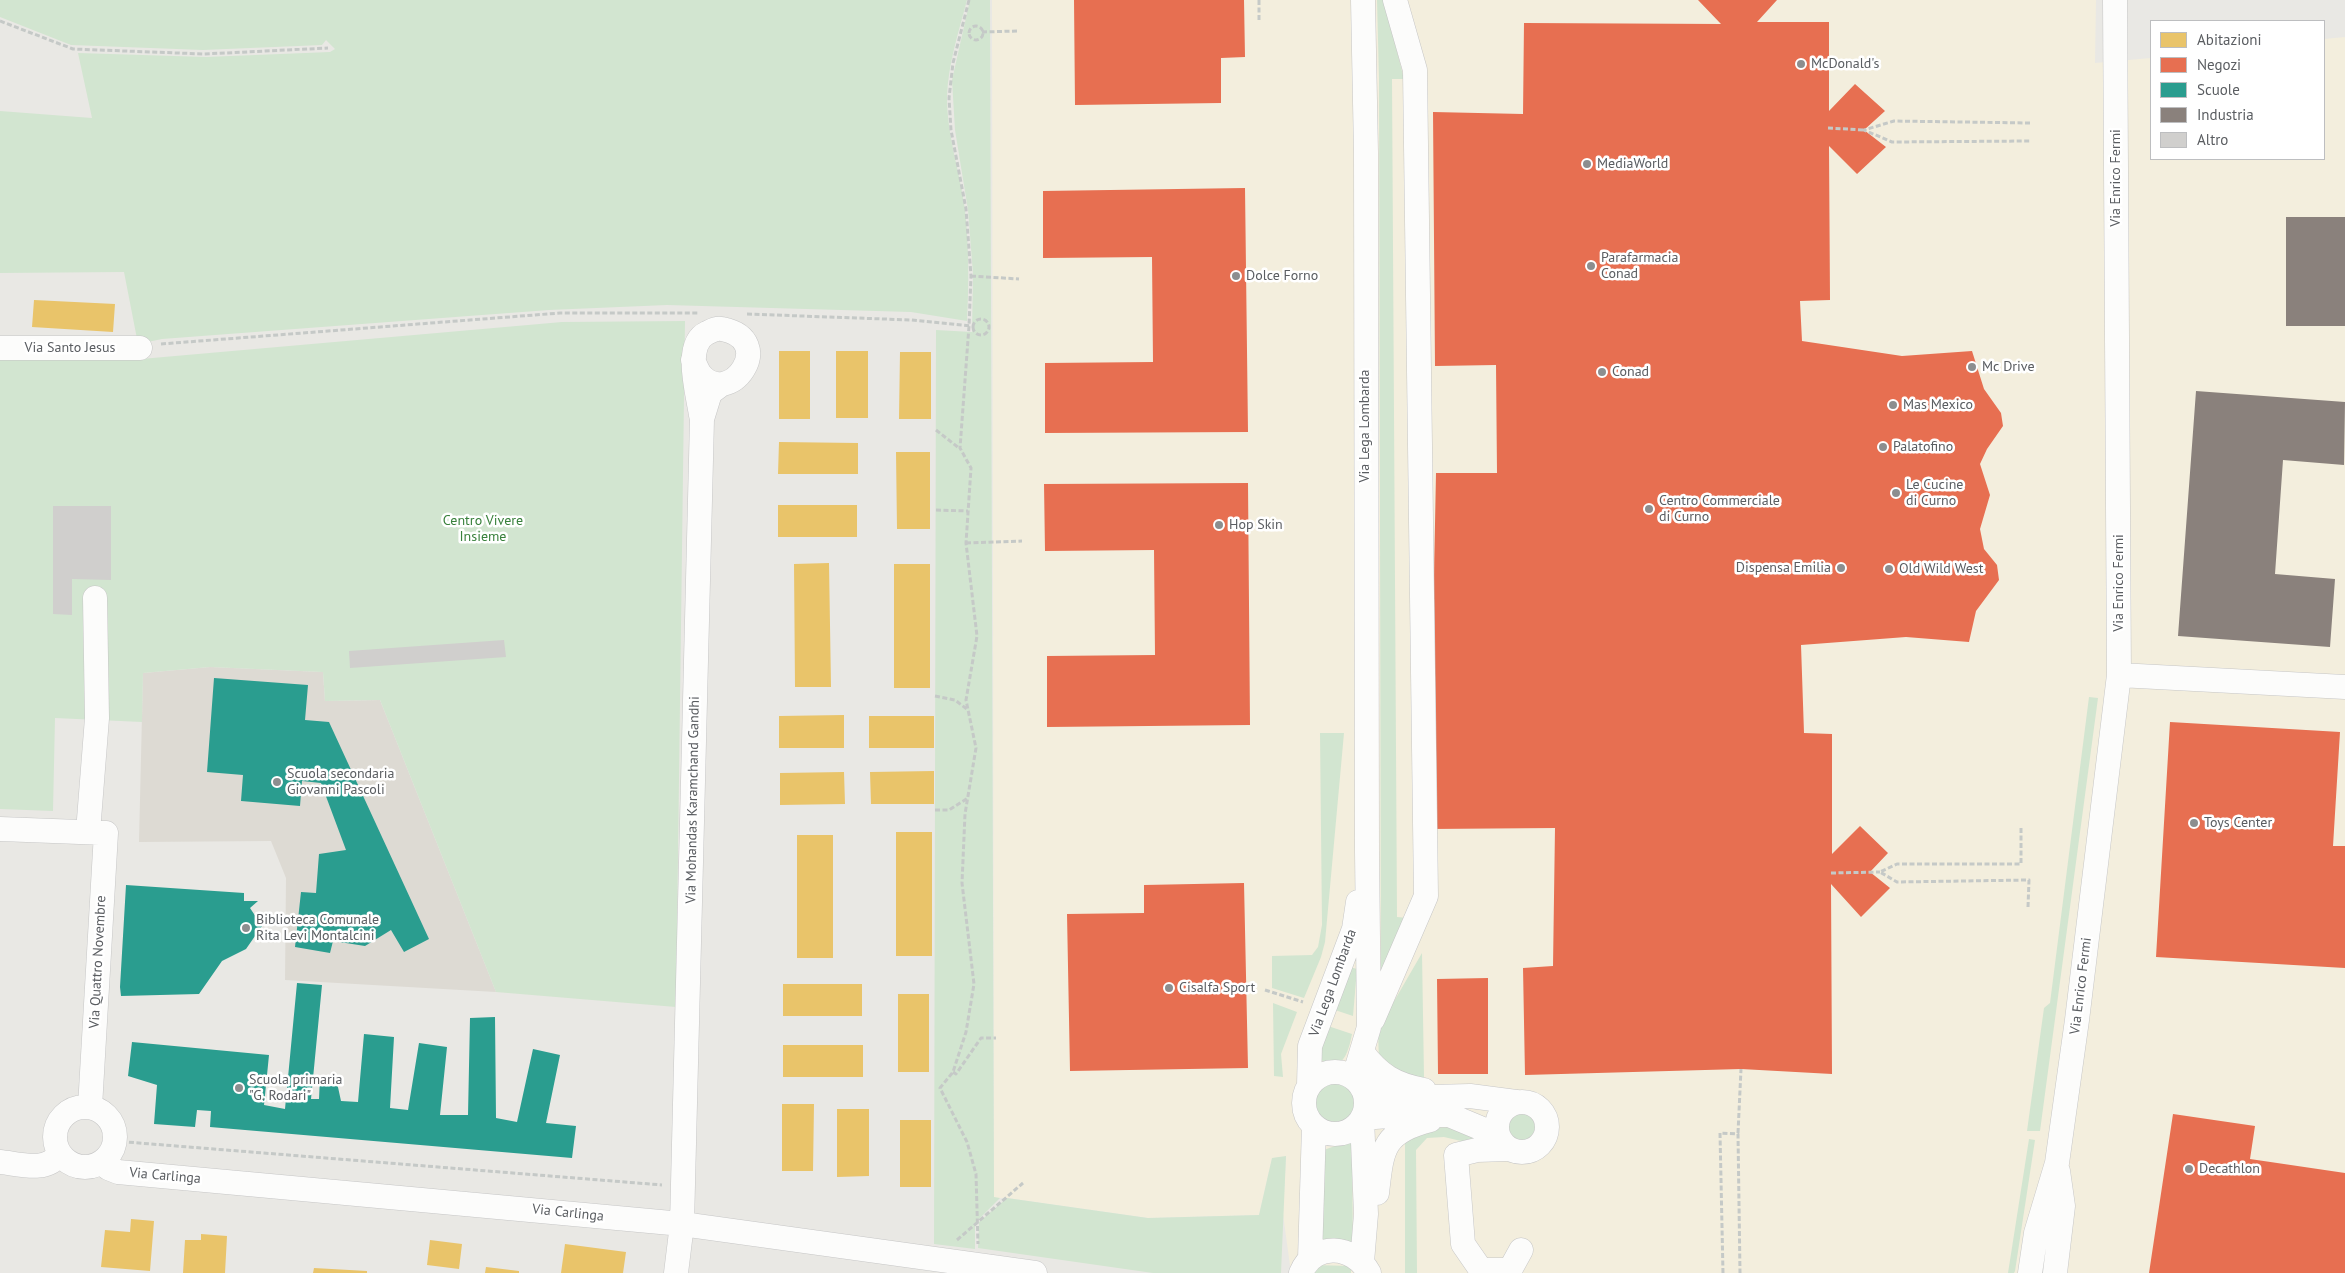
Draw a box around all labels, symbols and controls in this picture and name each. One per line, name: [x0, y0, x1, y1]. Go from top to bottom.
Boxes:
legend: [2150, 20, 2325, 160]
text: Abitazioni: [2197, 30, 2261, 49]
text: Negozi: [2197, 55, 2241, 74]
place label: McDonald's: [1811, 56, 1879, 72]
marker: McDonald's: [1795, 58, 1807, 70]
text: Scuole: [2197, 80, 2240, 99]
text: Industria: [2197, 105, 2254, 124]
street label: Via Enrico Fermi: [2108, 129, 2124, 227]
text: Altro: [2197, 130, 2228, 149]
place label: MediaWorld: [1597, 156, 1668, 172]
marker: MediaWorld: [1581, 158, 1593, 170]
place label: Parafarmacia Conad: [1601, 250, 1678, 282]
marker: Parafarmacia Conad: [1585, 260, 1597, 272]
place label: Dolce Forno: [1246, 268, 1318, 284]
marker: Dolce Forno: [1230, 270, 1242, 282]
street label: Via Santo Jesus: [25, 340, 115, 356]
place label: Mc Drive: [1982, 359, 2034, 375]
marker: Mc Drive: [1966, 361, 1978, 373]
place label: Conad: [1612, 364, 1649, 380]
marker: Conad: [1596, 366, 1608, 378]
street label: Via Lega Lombarda: [1357, 370, 1373, 482]
place label: Mas Mexico: [1903, 397, 1973, 413]
marker: Mas Mexico: [1887, 399, 1899, 411]
place label: Palatofino: [1893, 439, 1953, 455]
marker: Palatofino: [1877, 441, 1889, 453]
place label: Le Cucine di Curno: [1906, 477, 1963, 510]
marker: Le Cucine di Curno: [1890, 487, 1902, 499]
place label: Centro Commerciale di Curno: [1659, 493, 1780, 526]
marker: Centro Commerciale di Curno: [1643, 503, 1655, 515]
park label: Centro Vivere Insieme: [443, 513, 523, 546]
place label: Hop Skin: [1229, 517, 1283, 533]
marker: Hop Skin: [1213, 519, 1225, 531]
street label: Via Enrico Fermi: [2111, 534, 2127, 632]
place label: Dispensa Emilia: [1736, 560, 1831, 576]
place label: Old Wild West: [1899, 561, 1983, 577]
marker: Dispensa Emilia: [1835, 562, 1847, 574]
marker: Old Wild West: [1883, 563, 1895, 575]
street label: Via Mohandas Karamchand Gandhi: [683, 696, 703, 904]
place label: Scuola secondaria Giovanni Pascoli: [287, 766, 395, 799]
marker: Scuola secondaria Giovanni Pascoli: [271, 776, 283, 788]
place label: Toys Center: [2204, 815, 2272, 831]
marker: Toys Center: [2188, 817, 2200, 829]
street label: Via Quattro Novembre: [86, 895, 110, 1029]
place label: Biblioteca Comunale Rita Levi Montalcini: [256, 912, 379, 944]
marker: Biblioteca Comunale Rita Levi Montalcini: [240, 922, 252, 934]
street label: Via Lega Lombarda: [1306, 927, 1360, 1039]
street label: Via Enrico Fermi: [2067, 937, 2095, 1035]
place label: Cisalfa Sport: [1179, 980, 1255, 996]
marker: Cisalfa Sport: [1163, 982, 1175, 994]
place label: Scuola primaria "G. Rodari": [249, 1072, 342, 1104]
marker: Scuola primaria "G. Rodari": [233, 1082, 245, 1094]
place label: Decathlon: [2199, 1161, 2260, 1177]
marker: Decathlon: [2183, 1163, 2195, 1175]
street label: Via Carlinga: [129, 1165, 201, 1187]
street label: Via Carlinga: [531, 1201, 605, 1225]

